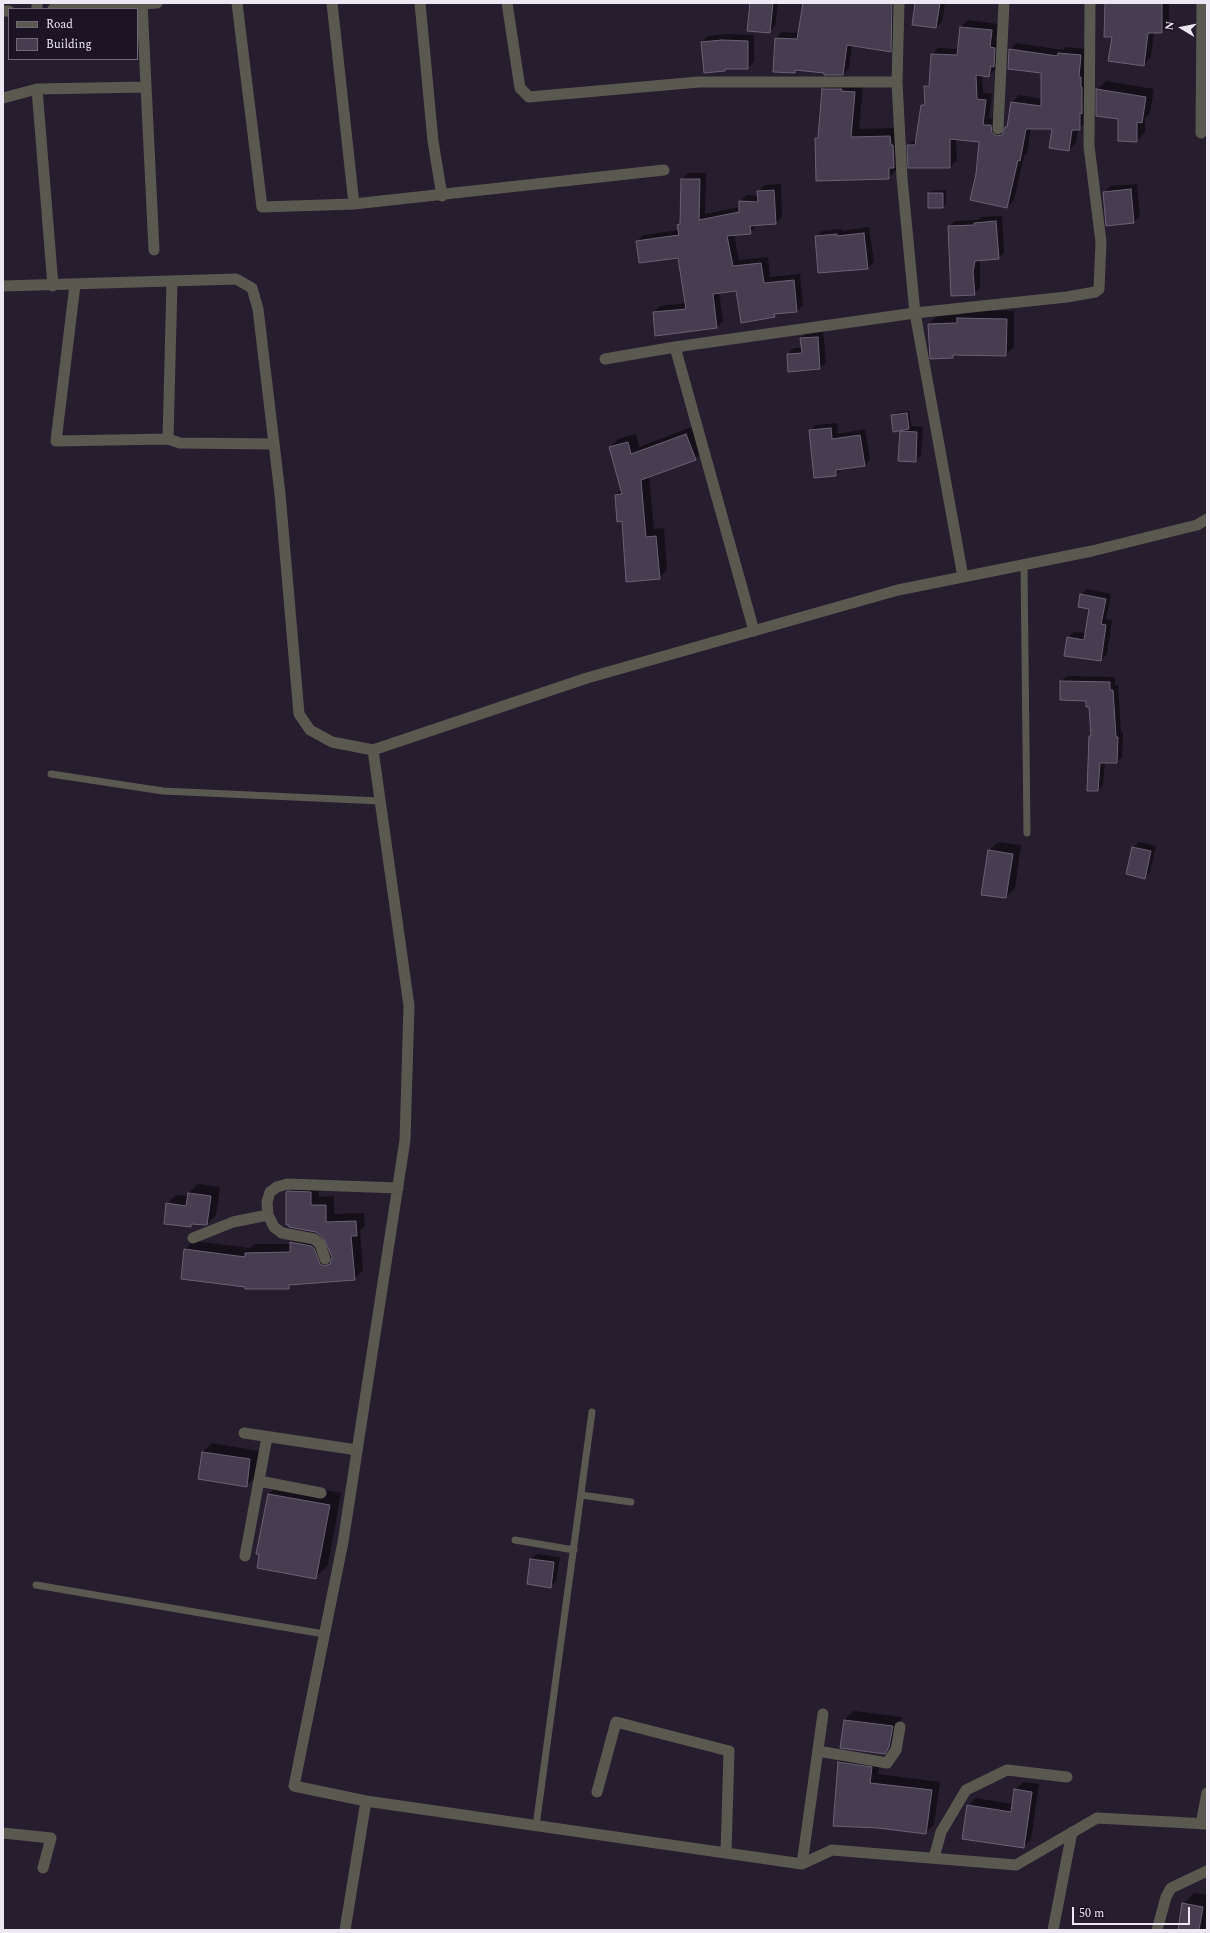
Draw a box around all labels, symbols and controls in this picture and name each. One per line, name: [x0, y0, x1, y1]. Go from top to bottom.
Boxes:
legend: [8, 8, 138, 60]
north arrow: [1162, 8, 1202, 48]
text: Road: [46, 15, 73, 34]
text: N: [1161, 20, 1179, 32]
text: Building: [46, 35, 92, 54]
scale bar: [1074, 1899, 1192, 1925]
text: 50 m: [1079, 1904, 1104, 1923]

